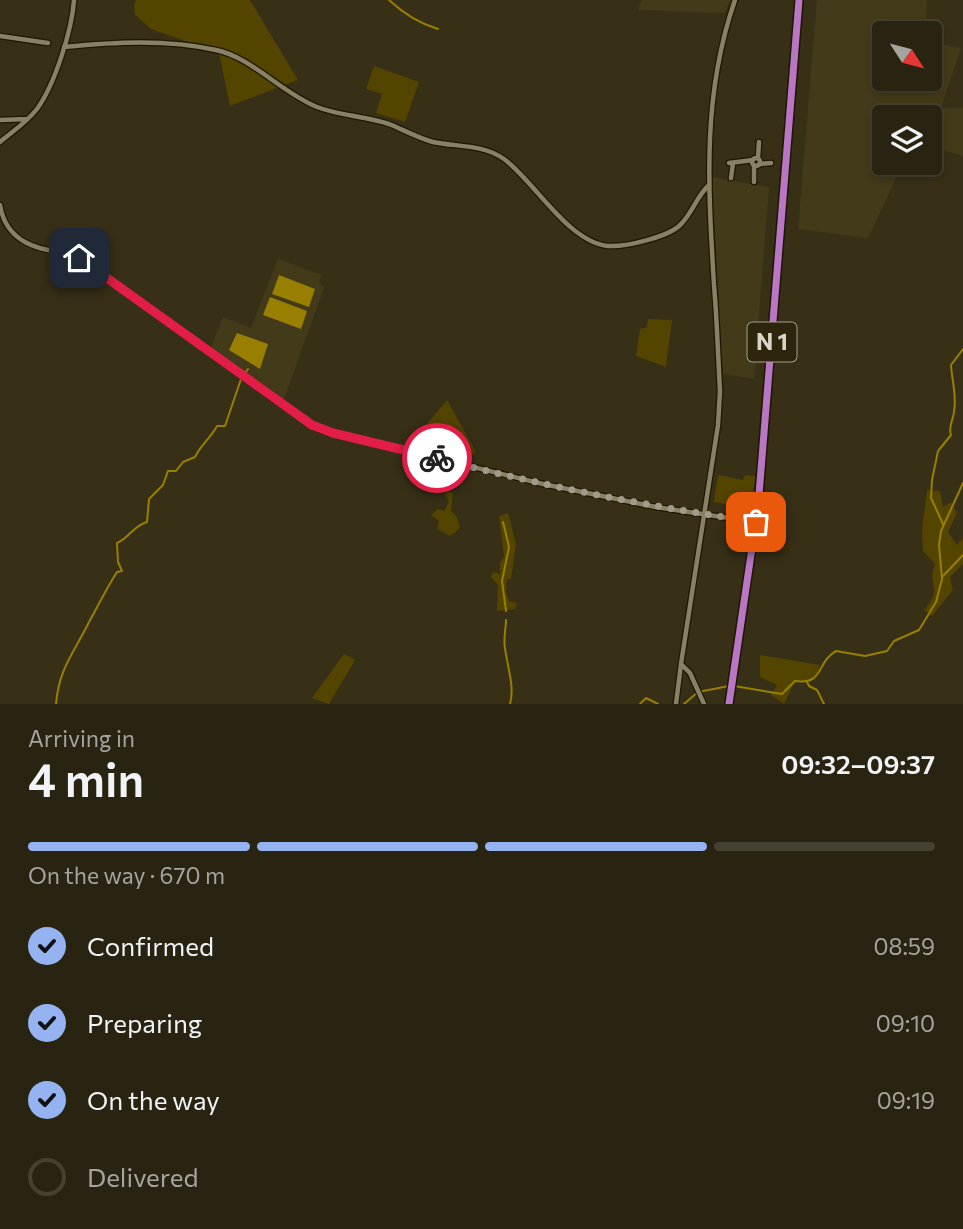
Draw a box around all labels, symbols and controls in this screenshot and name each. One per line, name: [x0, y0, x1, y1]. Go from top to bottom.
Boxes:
north arrow: [872, 21, 942, 91]
map controls: [872, 21, 942, 175]
button: layers: [872, 105, 942, 175]
pin: [49, 228, 109, 288]
icon: home: [60, 239, 98, 277]
road number: N 1: [748, 322, 796, 362]
courier: [402, 423, 472, 493]
icon: bike: [418, 439, 456, 477]
pin: [726, 492, 786, 552]
icon: bag: [737, 503, 775, 541]
text: Arriving in: [28, 724, 135, 752]
text: 09:32–09:37: [781, 748, 935, 779]
text: 4 min: [28, 750, 144, 806]
text: On the way · 670 m: [28, 861, 225, 889]
icon: check: [28, 927, 66, 965]
text: Confirmed: [87, 930, 214, 961]
text: 08:59: [873, 932, 935, 960]
icon: check: [28, 1004, 66, 1042]
text: Preparing: [87, 1007, 202, 1038]
text: 09:10: [876, 1009, 935, 1037]
icon: check: [28, 1081, 66, 1119]
text: On the way: [87, 1084, 220, 1115]
text: 09:19: [877, 1086, 935, 1114]
text: Delivered: [87, 1161, 198, 1192]

